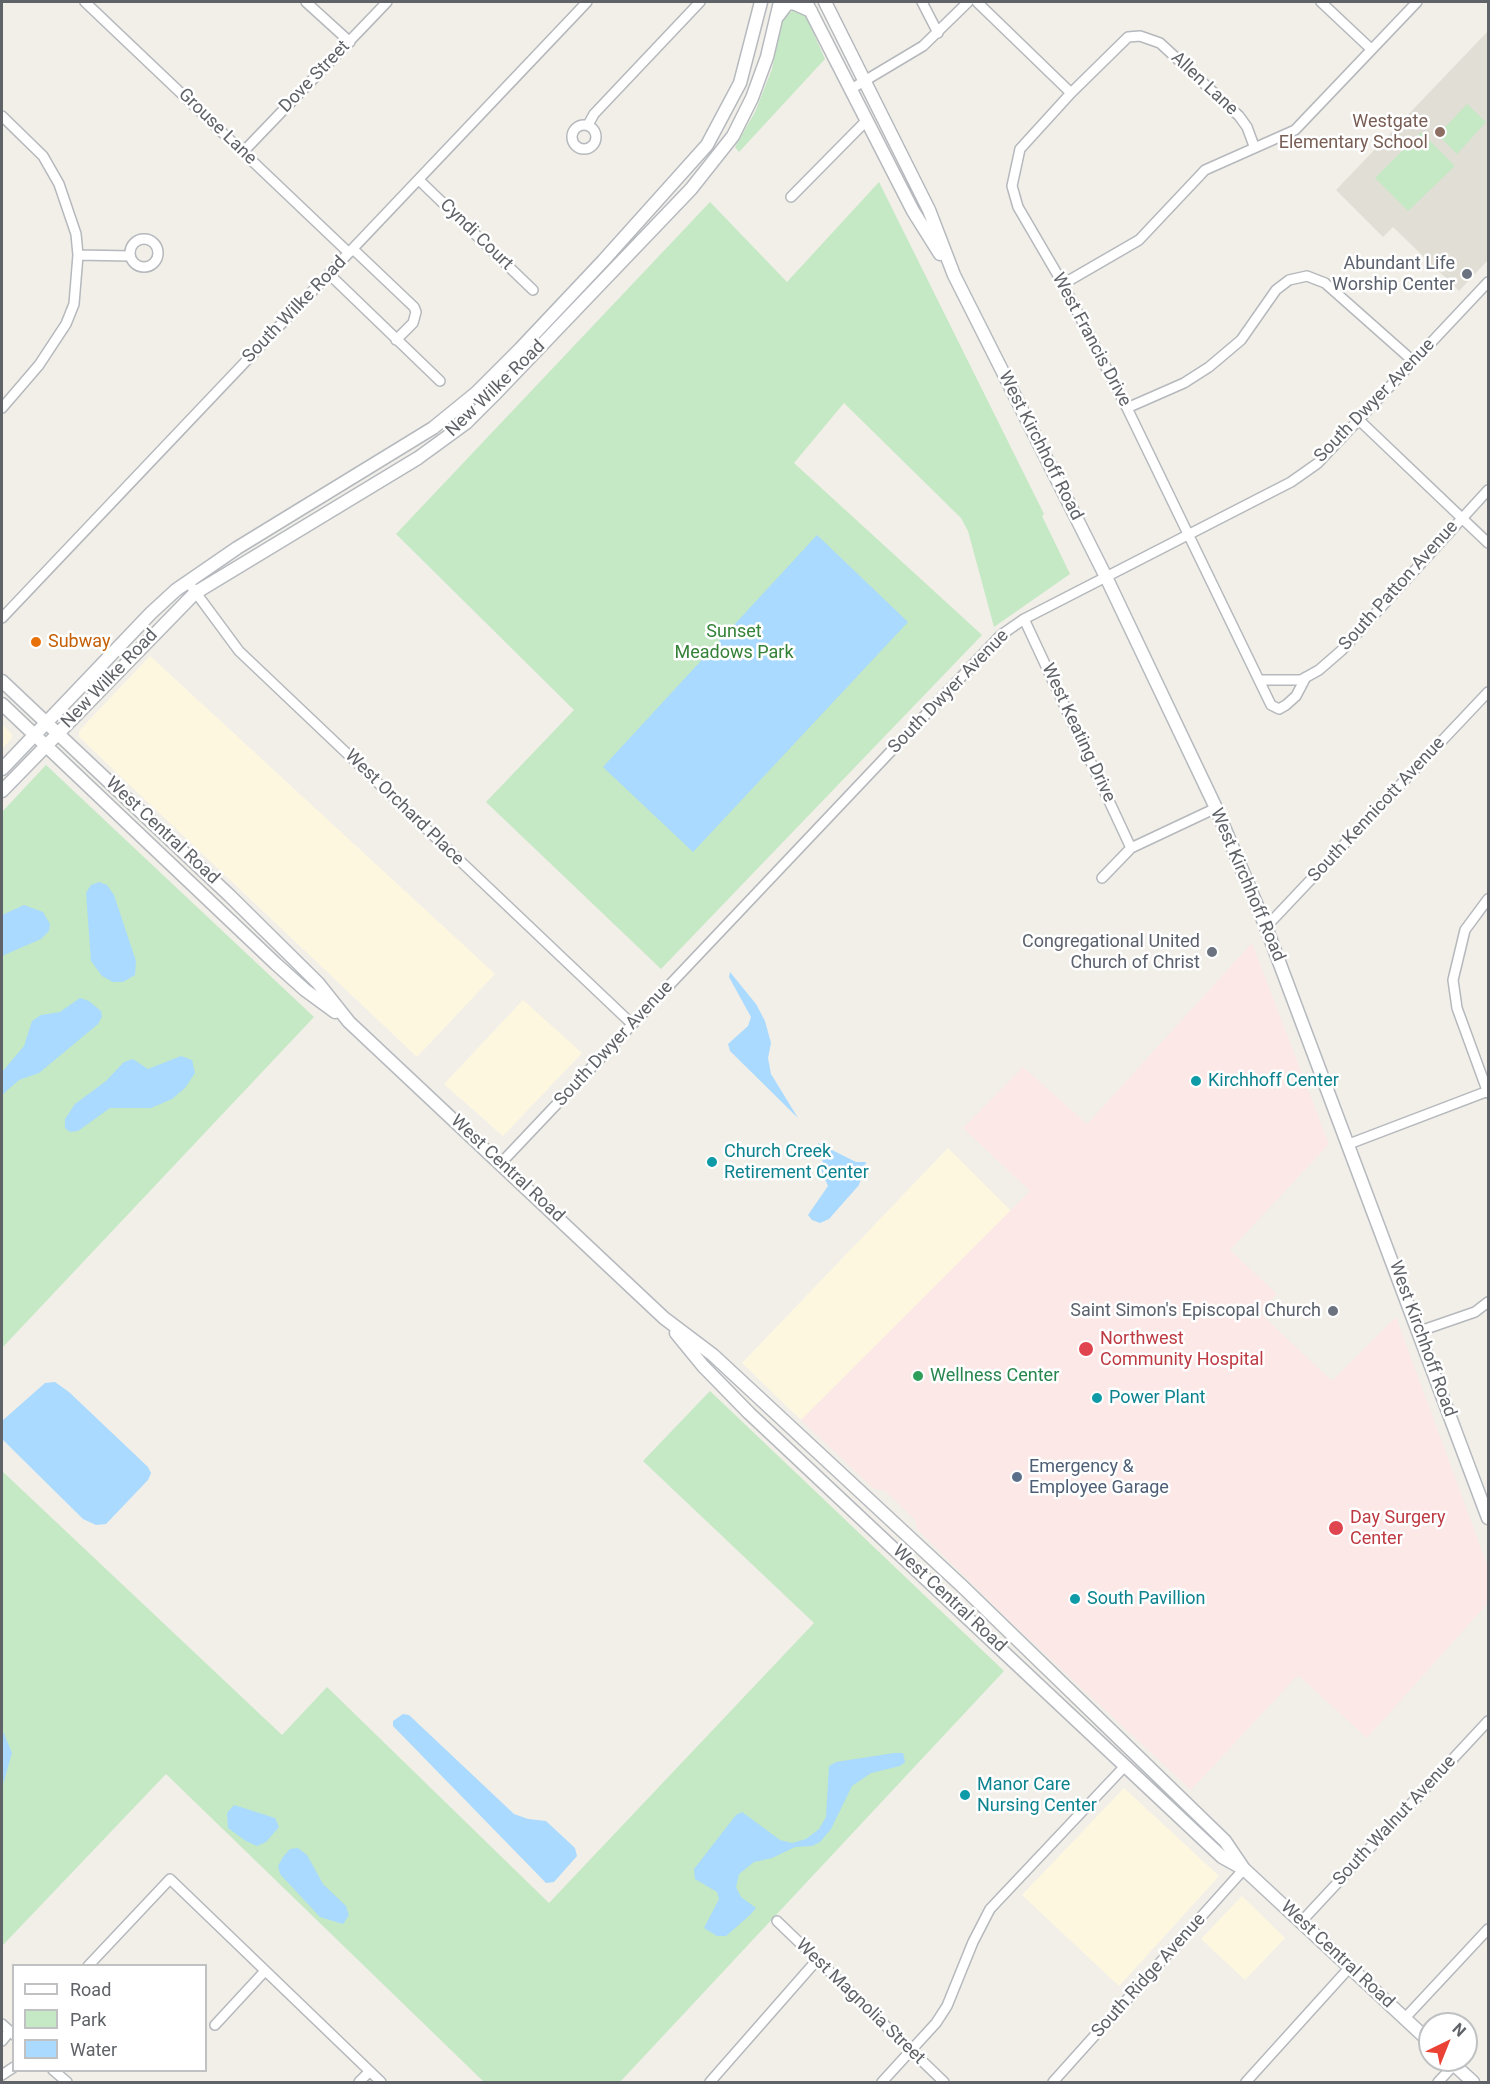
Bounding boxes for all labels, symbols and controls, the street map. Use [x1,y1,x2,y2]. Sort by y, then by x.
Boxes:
street label: Dove Street [275,36,355,118]
street label: Allen Lane [1166,48,1242,120]
street label: Grouse Lane [173,84,261,170]
place label: Westgate Elementary School [1279,111,1428,154]
marker: Westgate Elementary School [1433,125,1447,139]
street label: Cyndi Court [435,195,517,275]
street label: South Wilke Road [239,252,351,368]
place label: Abundant Life Worship Center [1332,253,1455,296]
marker: Abundant Life Worship Center [1460,267,1474,281]
street label: West Francis Drive [1047,270,1135,410]
street label: South Dwyer Avenue [1310,335,1440,467]
street label: New Wilke Road [442,336,550,442]
street label: West Kirchhoff Road [993,368,1087,524]
street label: South Patton Avenue [1335,517,1463,655]
park label: Sunset Meadows Park [674,621,794,664]
street label: New Wilke Road [57,625,163,733]
street label: South Dwyer Avenue [884,626,1014,758]
place label: Subway [48,631,110,653]
marker: Subway [29,635,43,649]
street label: West Keating Drive [1036,660,1120,806]
street label: South Kennicott Avenue [1304,733,1450,887]
street label: West Orchard Place [340,746,468,870]
street label: West Central Road [101,773,223,889]
street label: West Kirchhoff Road [1205,805,1289,965]
place label: Congregational United Church of Christ [1022,931,1200,974]
marker: Congregational United Church of Christ [1205,945,1219,959]
street label: South Dwyer Avenue [550,977,678,1111]
place label: Kirchhoff Center [1208,1070,1339,1092]
marker: Kirchhoff Center [1189,1074,1203,1088]
street label: West Central Road [446,1111,568,1227]
place label: Church Creek Retirement Center [724,1141,869,1184]
marker: Church Creek Retirement Center [705,1155,719,1169]
street label: West Kirchhoff Road [1384,1258,1460,1420]
place label: Saint Simon's Episcopal Church [1070,1300,1321,1322]
marker: Saint Simon's Episcopal Church [1326,1304,1340,1318]
place label: Northwest Community Hospital [1100,1328,1264,1370]
marker: Northwest Community Hospital [1077,1340,1095,1358]
place label: Wellness Center [930,1365,1059,1387]
marker: Wellness Center [911,1369,925,1383]
place label: Power Plant [1109,1387,1205,1409]
marker: Power Plant [1090,1391,1104,1405]
place label: Emergency & Employee Garage [1029,1456,1169,1498]
marker: Emergency & Employee Garage [1010,1470,1024,1484]
place label: Day Surgery Center [1350,1507,1445,1550]
marker: Day Surgery Center [1327,1519,1345,1537]
street label: West Central Road [888,1541,1010,1657]
place label: South Pavillion [1087,1588,1205,1610]
marker: South Pavillion [1068,1592,1082,1606]
street label: South Walnut Avenue [1329,1751,1461,1891]
place label: Manor Care Nursing Center [977,1774,1097,1816]
marker: Manor Care Nursing Center [958,1788,972,1802]
street label: West Central Road [1276,1897,1398,2013]
street label: South Ridge Avenue [1088,1909,1210,2043]
street label: West Magnolia Street [791,1935,929,2069]
legend [12,1964,207,2072]
text: Road [70,1979,111,2000]
text: Park [70,2009,106,2030]
north arrow [1418,2012,1478,2072]
text: N [1449,2019,1470,2041]
text: Water [70,2039,117,2060]

